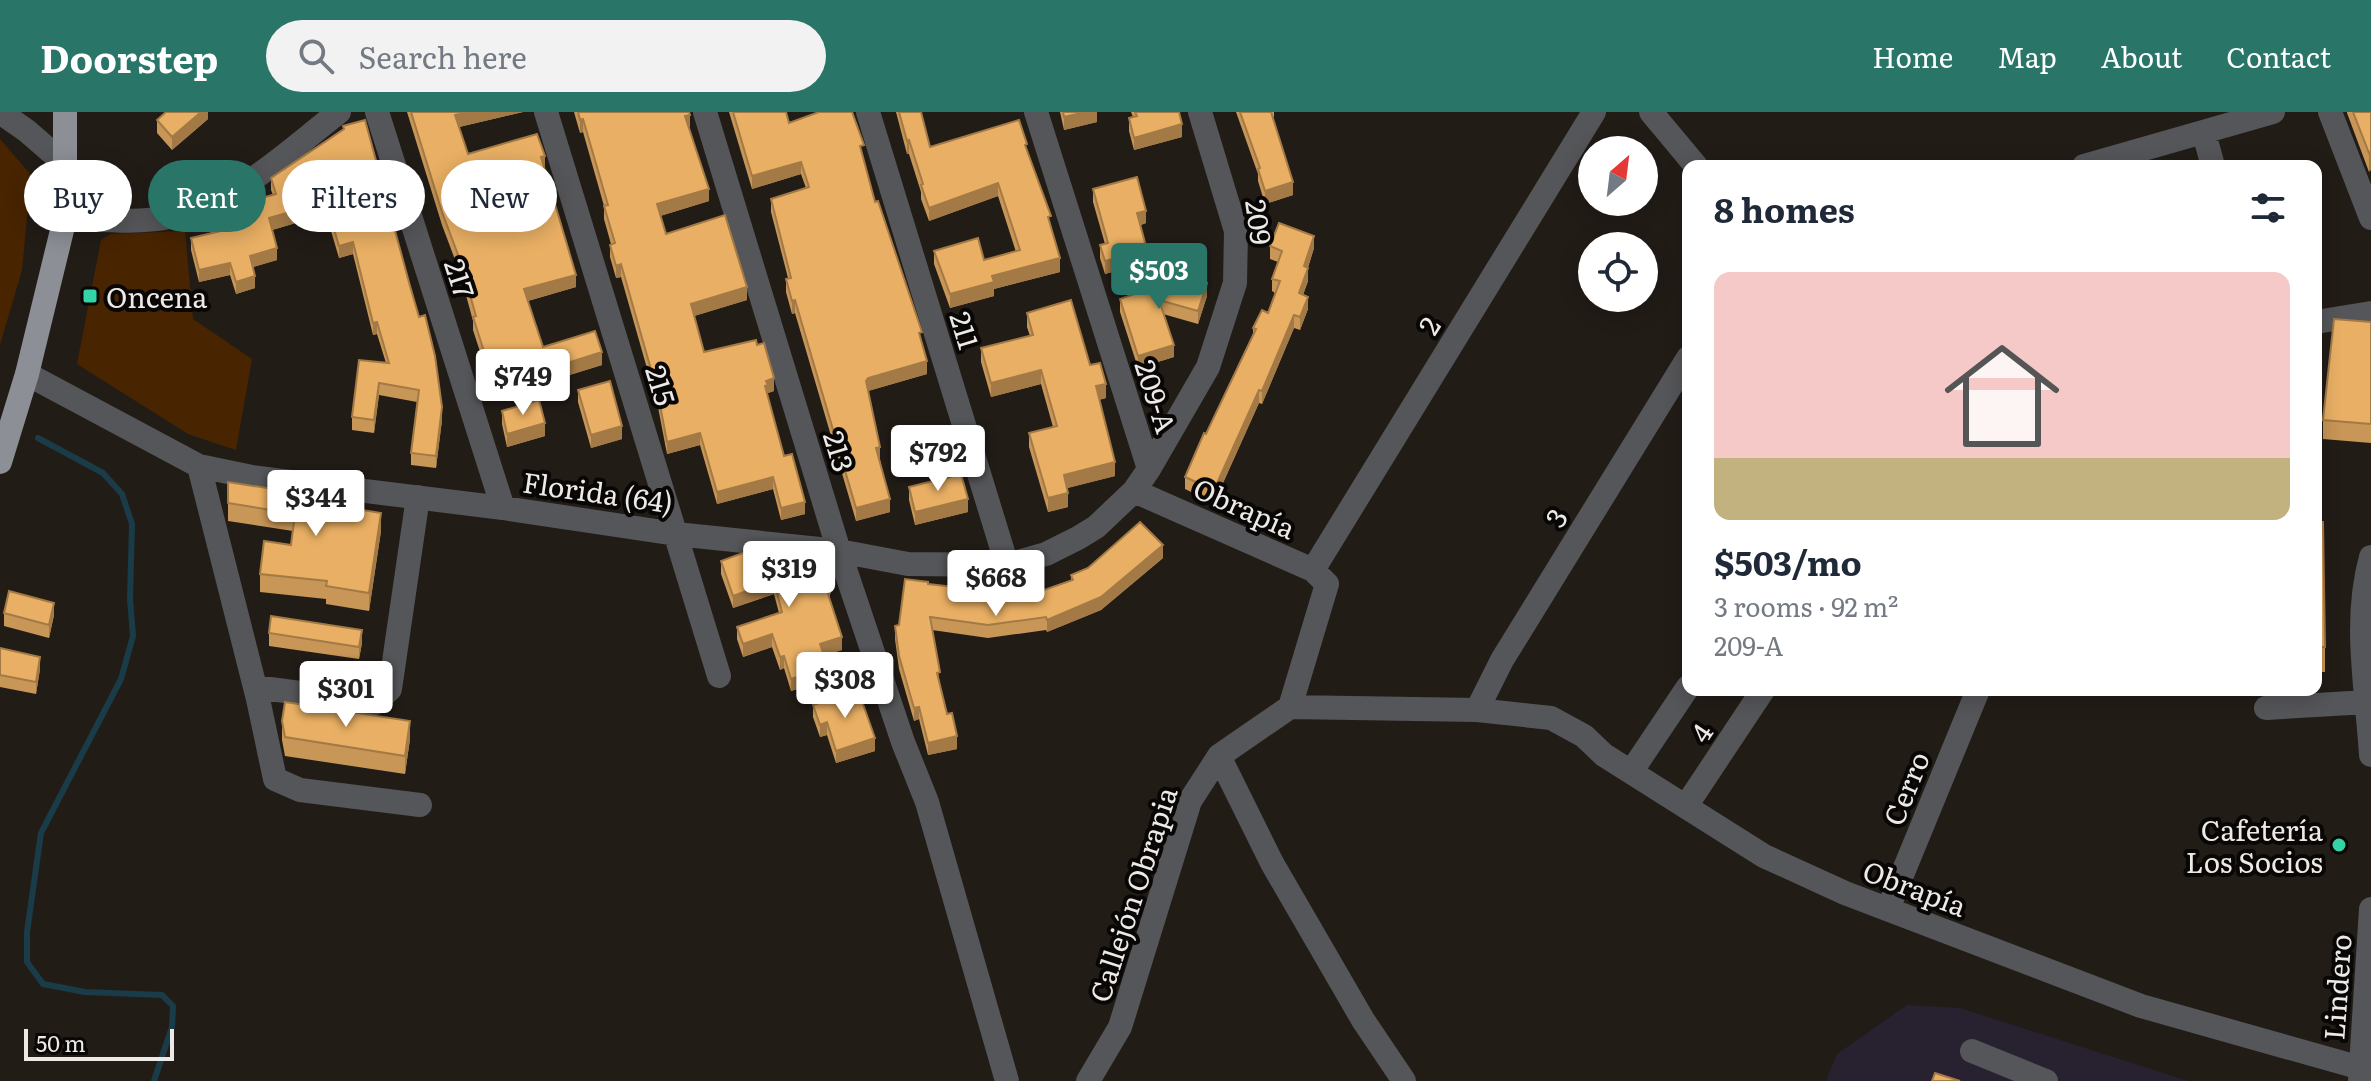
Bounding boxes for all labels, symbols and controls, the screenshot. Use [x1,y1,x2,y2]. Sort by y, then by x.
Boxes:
search box [266,20,826,92]
text: Doorstep [40,28,218,85]
icon: search [294,34,338,78]
text: Search here [358,34,527,78]
text: Home [1872,35,1953,77]
text: Map [1997,35,2057,77]
text: About [2101,35,2182,77]
text: Contact [2226,35,2331,77]
north arrow [1578,136,1658,216]
map controls [1578,136,1658,312]
chip: Buy [24,160,132,232]
chip: Rent [148,160,266,232]
chip: Filters [282,160,425,232]
chip: New [441,160,557,232]
text: 8 homes [1714,183,1855,233]
icon: filters [2246,186,2290,230]
street label: 209 [1236,197,1284,247]
button: locate [1578,232,1658,312]
pin: $503 [1112,243,1206,311]
text: $503 [1129,249,1189,288]
street label: 217 [435,253,487,303]
place label: Oncena [106,275,207,317]
marker: Oncena [81,287,99,305]
street label: 211 [941,306,991,354]
street label: 2 [1406,308,1450,342]
icon: home [1930,324,2074,468]
pin: $749 [476,349,570,417]
street label: 209-A [1125,354,1189,438]
text: $749 [494,355,552,394]
street label: 215 [636,360,688,410]
street label: 213 [814,425,866,477]
pin: $792 [891,425,985,493]
text: $792 [909,431,967,470]
street label: Florida (64) [520,460,676,522]
street label: Obrapía [1187,466,1303,548]
pin: $344 [269,470,363,538]
text: $344 [285,476,347,515]
street label: 3 [1533,499,1577,535]
text: $503/mo [1714,536,1862,586]
pin: $319 [742,541,836,609]
text: $319 [761,547,817,586]
pin: $668 [949,550,1043,618]
text: $668 [965,556,1027,595]
text: 3 rooms · 92 m² [1714,586,1898,625]
text: 209-A [1714,625,1783,664]
pin: $308 [798,652,892,720]
text: $308 [814,658,876,697]
pin: $301 [299,661,393,729]
text: $301 [318,667,374,706]
street label: 4 [1678,714,1722,750]
street label: Cerro [1871,745,1939,831]
street label: Callejón Obrapia [1077,781,1187,1007]
place label: Cafetería Los Socios [2186,808,2323,882]
marker: Cafetería Los Socios [2330,836,2348,854]
street label: Obrapía [1857,848,1973,926]
street label: Lindero [2311,933,2361,1041]
scale bar [24,1025,174,1061]
text: 50 m [36,1026,86,1059]

